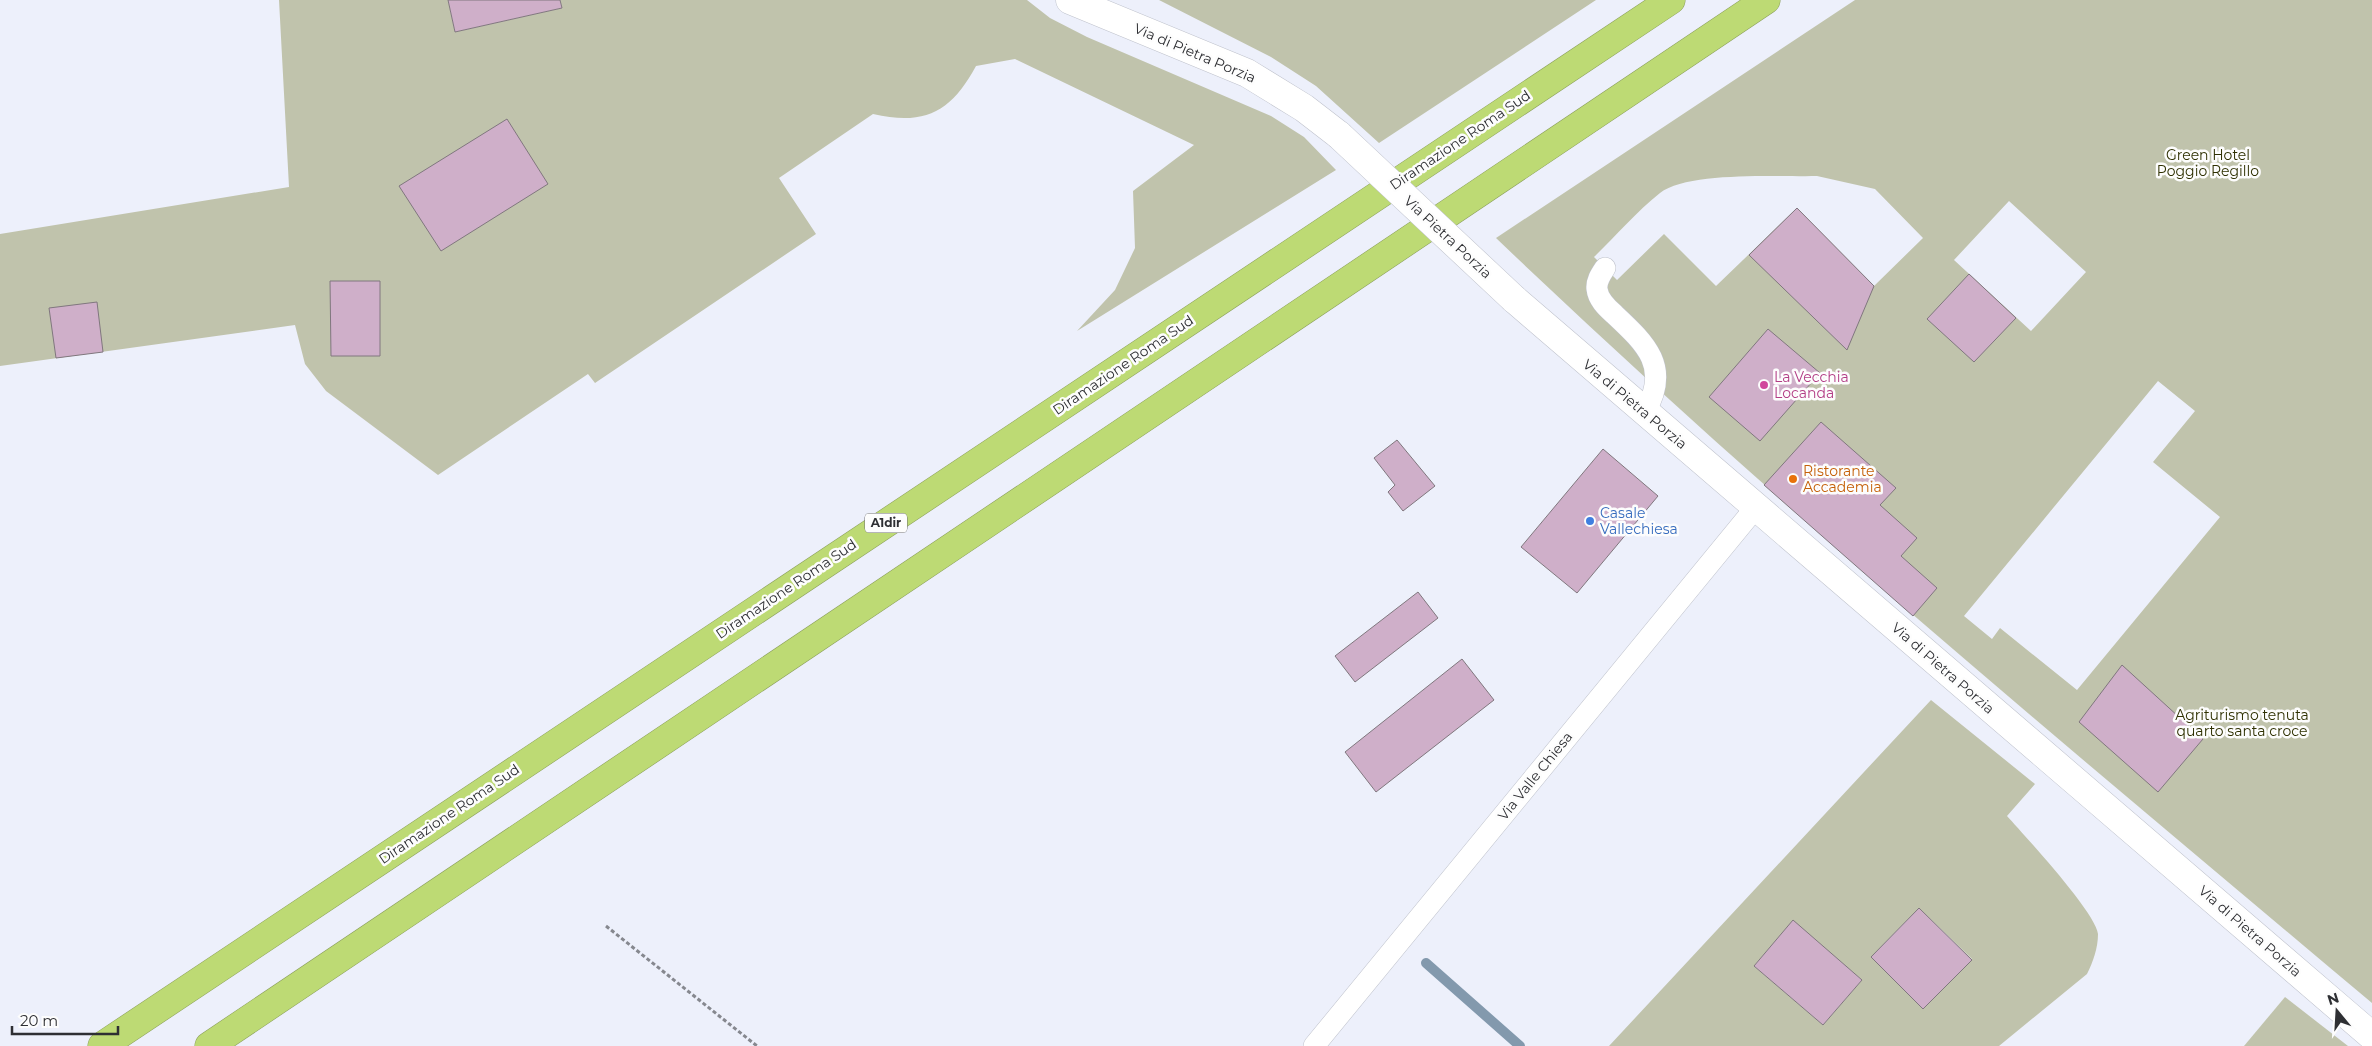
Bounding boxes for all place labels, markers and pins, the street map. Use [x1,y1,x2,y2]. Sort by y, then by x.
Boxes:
place label: La Vecchia Locanda [1774,368,1849,402]
marker: La Vecchia Locanda [1758,379,1770,391]
place label: Ristorante Accademia [1803,462,1882,496]
marker: Ristorante Accademia [1787,473,1799,485]
place label: Casale Vallechiesa [1600,504,1678,538]
marker: Casale Vallechiesa [1584,515,1596,527]

